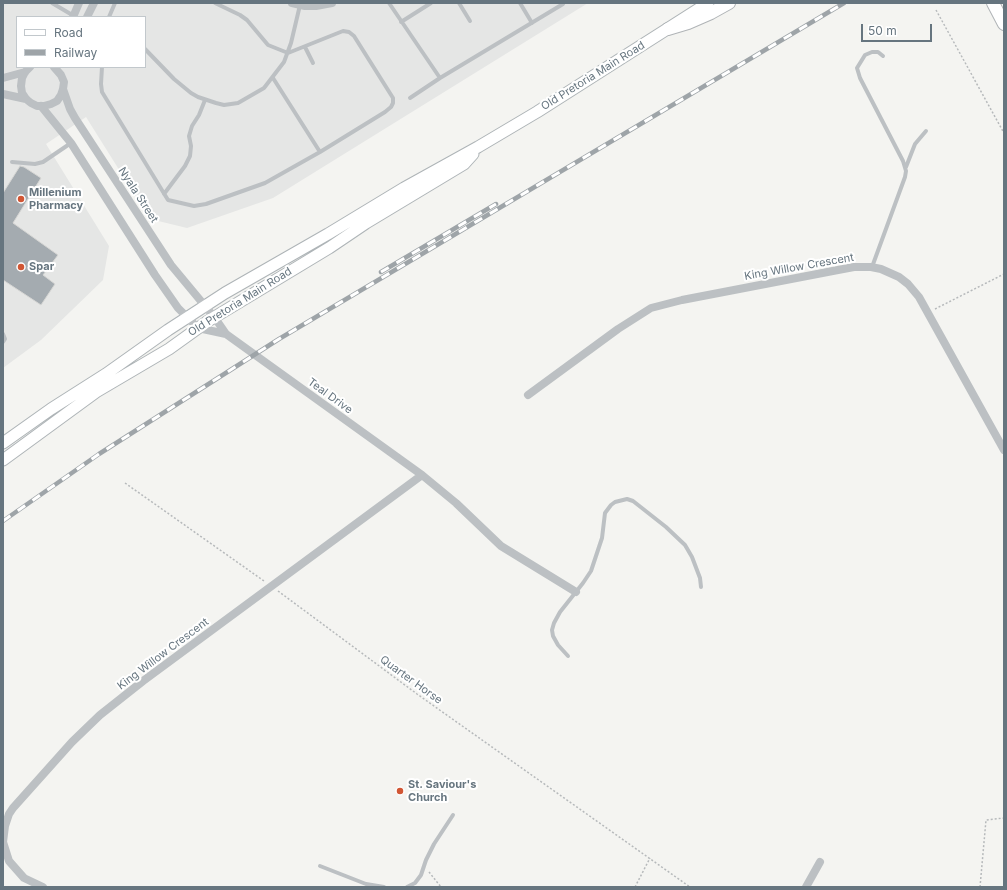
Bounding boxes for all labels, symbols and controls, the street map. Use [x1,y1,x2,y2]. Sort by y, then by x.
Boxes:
legend [16,16,146,68]
scale bar [863,16,934,42]
text: 50 m [868,23,897,38]
text: Road [54,25,83,40]
street label: Old Pretoria Main Road [539,39,647,113]
text: Railway [54,45,97,60]
street label: Nyala Street [115,165,161,225]
place label: Millenium Pharmacy [29,186,83,212]
marker: Millenium Pharmacy [16,194,26,204]
street label: King Willow Crescent [743,251,855,283]
place label: Spar [29,260,54,274]
marker: Spar [16,262,26,272]
street label: Old Pretoria Main Road [186,265,294,339]
street label: Teal Drive [305,375,355,417]
street label: King Willow Crescent [115,615,211,693]
street label: Quarter Horse [377,653,445,707]
place label: St. Saviour's Church [408,778,476,804]
marker: St. Saviour's Church [395,786,405,796]

